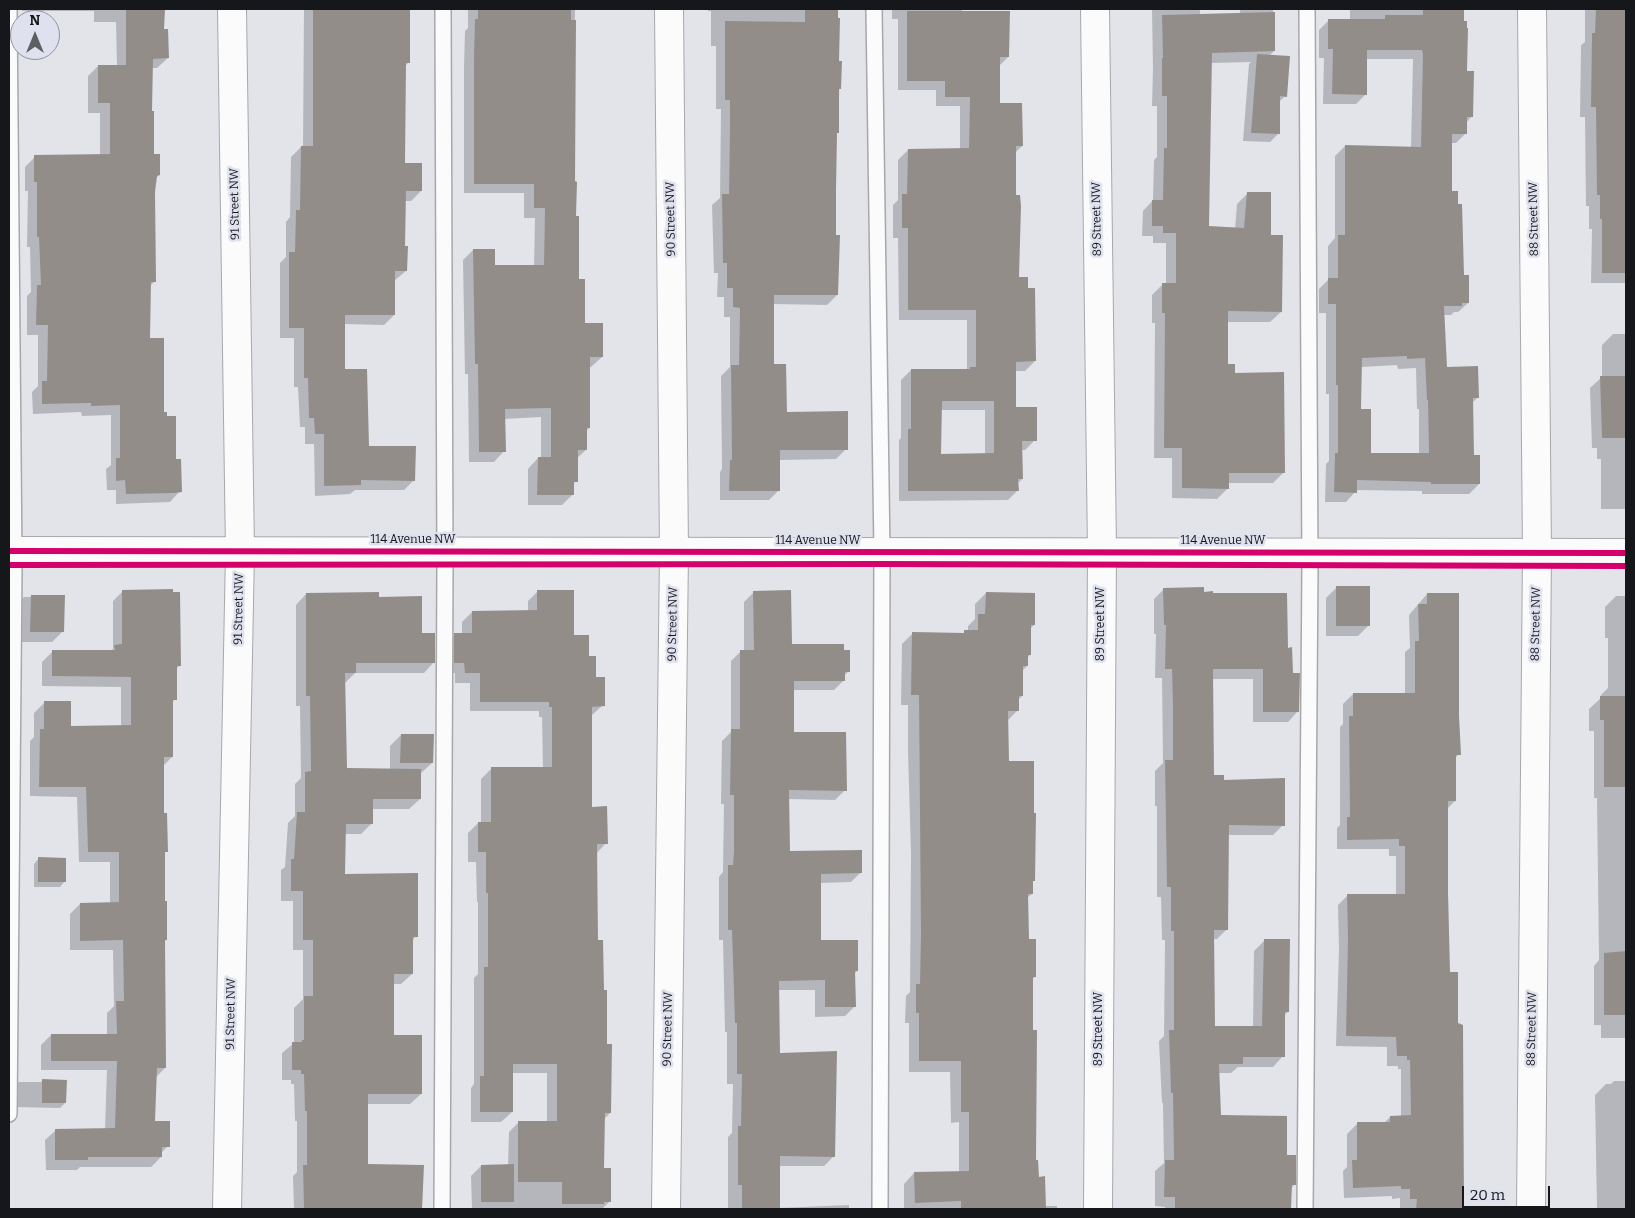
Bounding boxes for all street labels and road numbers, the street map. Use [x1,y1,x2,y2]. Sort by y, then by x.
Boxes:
street label: 91 Street NW [227,168,243,240]
street label: 90 Street NW [663,181,679,257]
street label: 89 Street NW [1089,182,1105,256]
street label: 88 Street NW [1526,182,1542,256]
street label: 114 Avenue NW [370,533,456,547]
street label: 114 Avenue NW [775,534,861,548]
street label: 114 Avenue NW [1180,534,1266,548]
street label: 91 Street NW [231,573,247,645]
street label: 90 Street NW [665,586,681,662]
street label: 89 Street NW [1094,587,1108,661]
street label: 88 Street NW [1528,587,1544,661]
street label: 91 Street NW [223,978,239,1050]
street label: 90 Street NW [660,991,676,1067]
street label: 89 Street NW [1092,992,1106,1066]
street label: 88 Street NW [1524,992,1540,1066]

